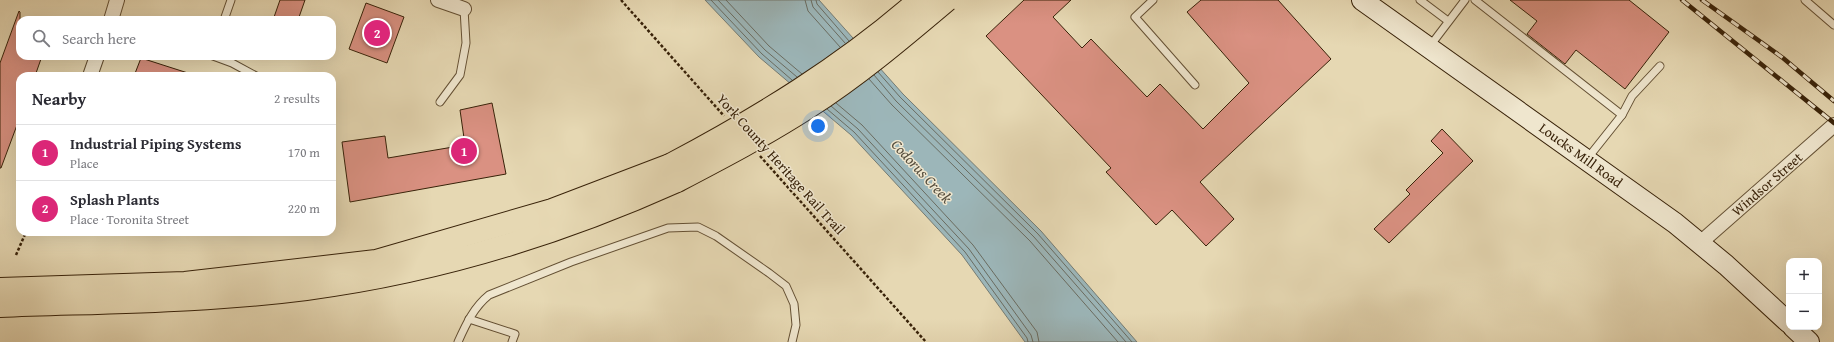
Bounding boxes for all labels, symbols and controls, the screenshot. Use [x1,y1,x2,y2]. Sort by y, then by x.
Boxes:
search box [16,16,336,60]
pin: 2 [364,18,390,48]
icon: search [30,27,52,49]
text: Search here [62,28,136,49]
text: Nearby [32,86,86,111]
text: 2 results [274,89,320,108]
street label: York County Heritage Rail Trail [712,89,850,239]
your location [808,116,828,136]
street label: Loucks Mill Road [1535,118,1627,192]
text: Industrial Piping Systems [70,133,241,154]
water label: Codorus Creek [887,134,957,208]
pin: 1 [451,136,477,166]
text: 1 [42,143,48,162]
text: 170 m [288,143,320,162]
street label: Windsor Street [1727,148,1807,220]
text: Place [70,154,99,173]
text: Splash Plants [70,189,159,210]
text: 2 [42,199,48,218]
text: 220 m [288,199,320,218]
text: Place · Toronita Street [70,210,189,229]
map controls [1786,258,1822,330]
button: + [1786,258,1822,294]
button: − [1786,294,1822,330]

